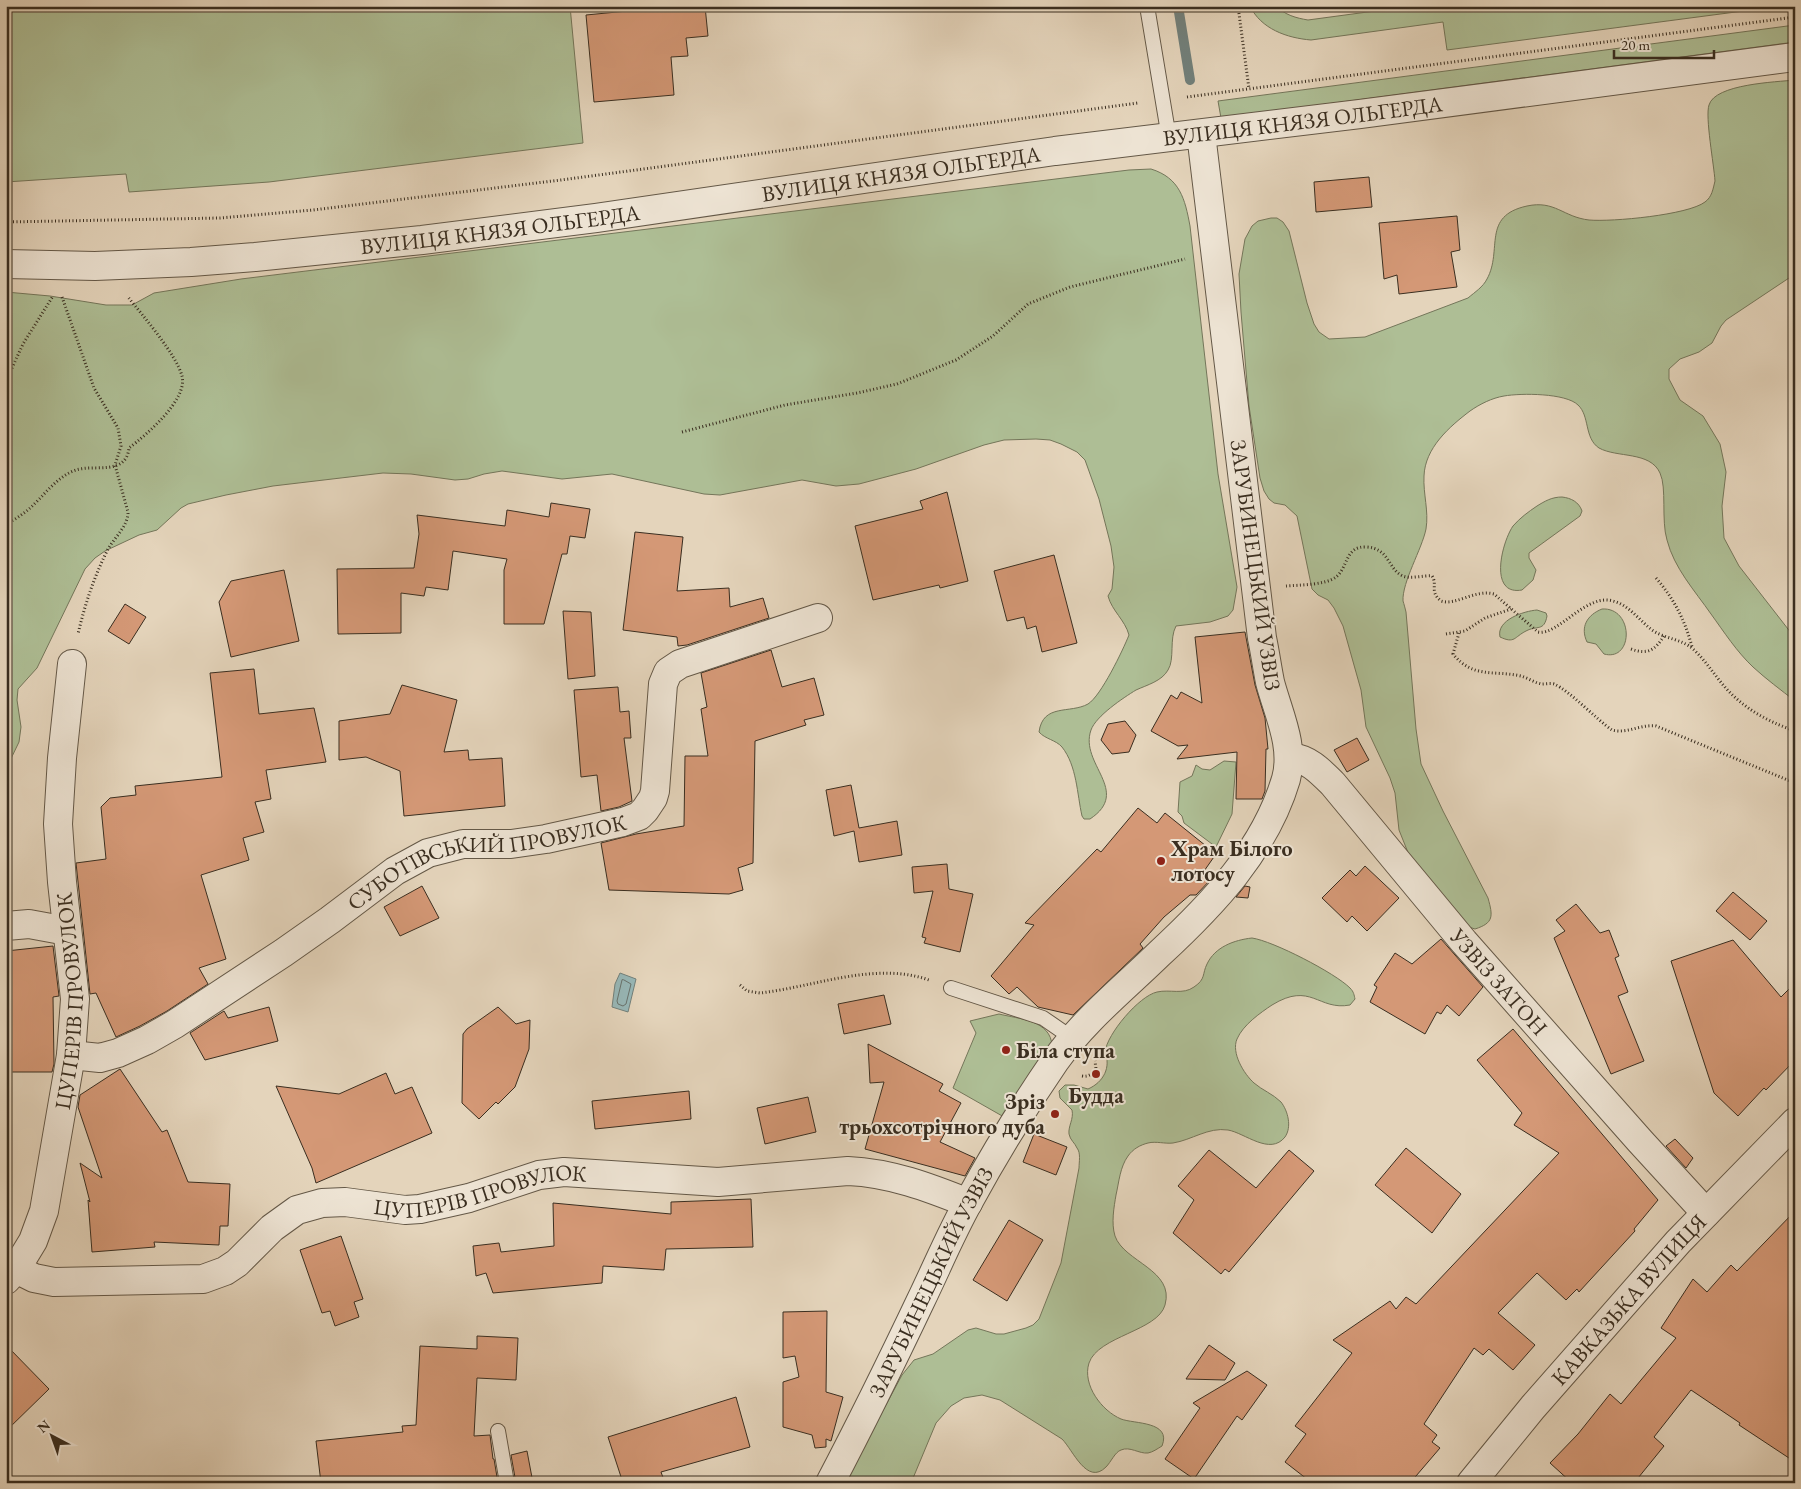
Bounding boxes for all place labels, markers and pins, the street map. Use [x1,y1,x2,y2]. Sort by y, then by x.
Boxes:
place label: Храм Білого лотосу [1170,834,1293,888]
marker: Храм Білого лотосу [1155,855,1167,867]
place label: Біла ступа [1016,1036,1115,1065]
marker: Біла ступа [1000,1044,1012,1056]
marker: Будда [1090,1068,1102,1080]
place label: Будда [1068,1081,1124,1110]
place label: Зріз трьохсотрічного дуба [839,1087,1045,1141]
marker: Зріз трьохсотрічного дуба [1049,1108,1061,1120]

